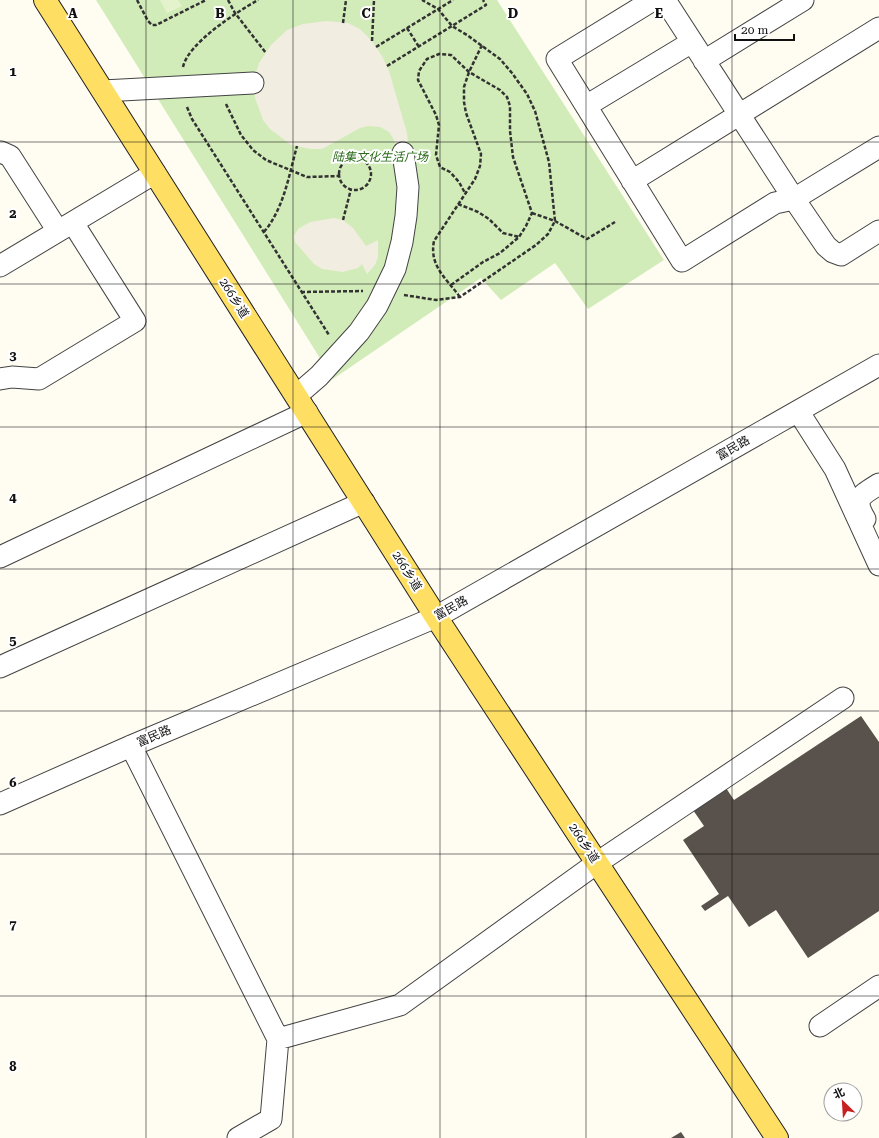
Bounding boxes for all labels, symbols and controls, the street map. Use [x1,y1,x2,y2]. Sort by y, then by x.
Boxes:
text: A [68,6,78,21]
text: B [215,6,225,21]
text: C [361,6,371,21]
text: D [508,6,518,21]
text: E [655,6,663,21]
scale bar [735,16,794,42]
text: 20 m [741,23,768,37]
text: 1 [9,64,17,79]
park label: 陆集文化生活广场 [332,150,429,164]
text: 2 [9,206,17,221]
street label: 266乡道 [216,276,252,320]
text: 3 [9,348,17,363]
street label: 富民路 [714,433,752,463]
text: 4 [9,490,17,505]
street label: 266乡道 [389,549,425,593]
street label: 富民路 [432,593,470,623]
text: 5 [9,633,17,648]
street label: 富民路 [135,723,173,749]
text: 6 [9,775,17,790]
street label: 266乡道 [566,821,602,865]
text: 7 [9,917,17,932]
text: 8 [9,1059,17,1074]
north arrow [823,1082,863,1122]
text: 北 [831,1085,847,1102]

